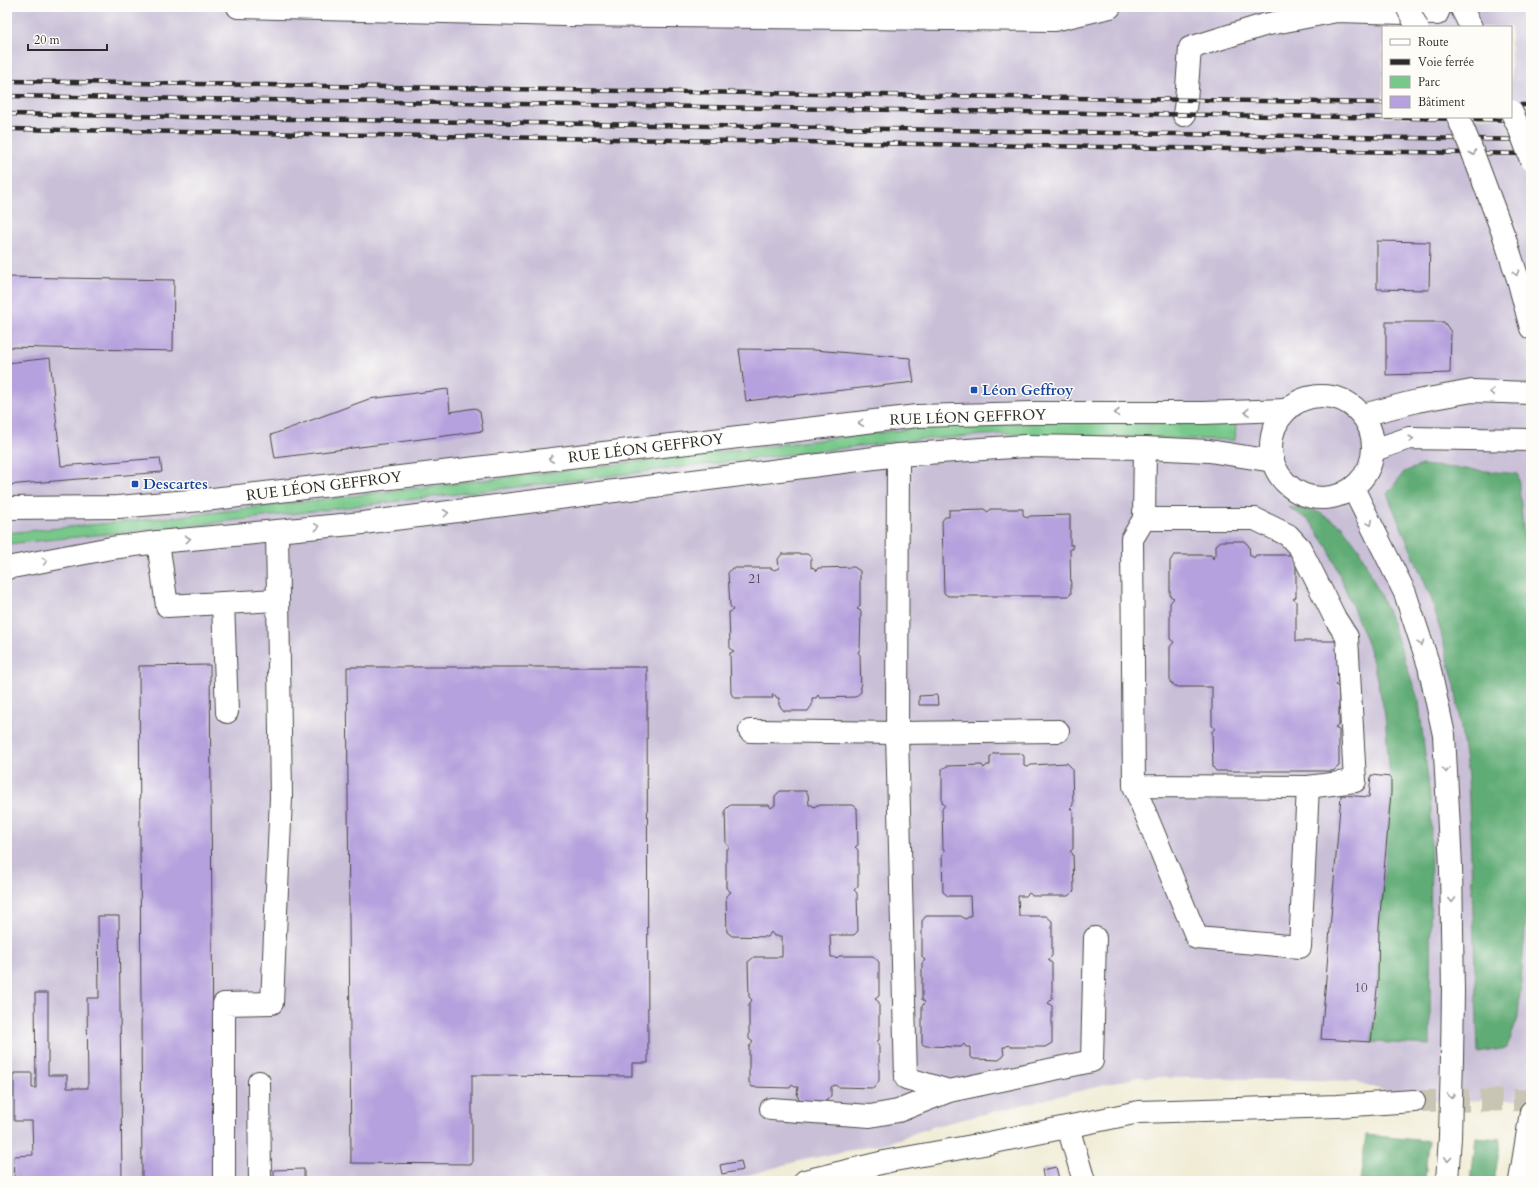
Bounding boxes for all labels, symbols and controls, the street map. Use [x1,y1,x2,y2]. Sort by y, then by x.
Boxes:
scale bar [28,26,107,52]
legend [1382,26,1512,118]
text: 20 m [34,32,61,48]
text: Route [1418,34,1449,50]
text: Voie ferrée [1418,54,1474,70]
text: Parc [1418,74,1441,90]
text: Bâtiment [1418,94,1465,110]
one-way arrow [1468,149,1476,156]
one-way arrow [1511,269,1520,276]
place label: Léon Geffroy [982,380,1074,400]
marker: Léon Geffroy [969,385,979,395]
one-way arrow [1489,388,1495,396]
street label: RUE LÉON GEFFROY [889,404,1048,430]
one-way arrow [1244,408,1250,416]
one-way arrow [1114,409,1120,417]
one-way arrow [858,418,864,427]
street label: RUE LÉON GEFFROY [567,428,726,467]
one-way arrow [1408,434,1414,443]
one-way arrow [548,454,554,463]
street label: RUE LÉON GEFFROY [245,466,404,505]
place label: Descartes [143,474,208,494]
marker: Descartes [130,479,140,489]
one-way arrow [443,508,449,517]
one-way arrow [1365,519,1373,527]
one-way arrow [314,523,320,532]
one-way arrow [185,535,191,544]
one-way arrow [42,557,48,566]
house number: 21 [748,570,762,588]
one-way arrow [1416,639,1425,646]
one-way arrow [1442,767,1450,773]
one-way arrow [1448,897,1456,903]
house number: 10 [1354,979,1368,997]
one-way arrow [1446,1093,1455,1099]
one-way arrow [1444,1156,1453,1162]

